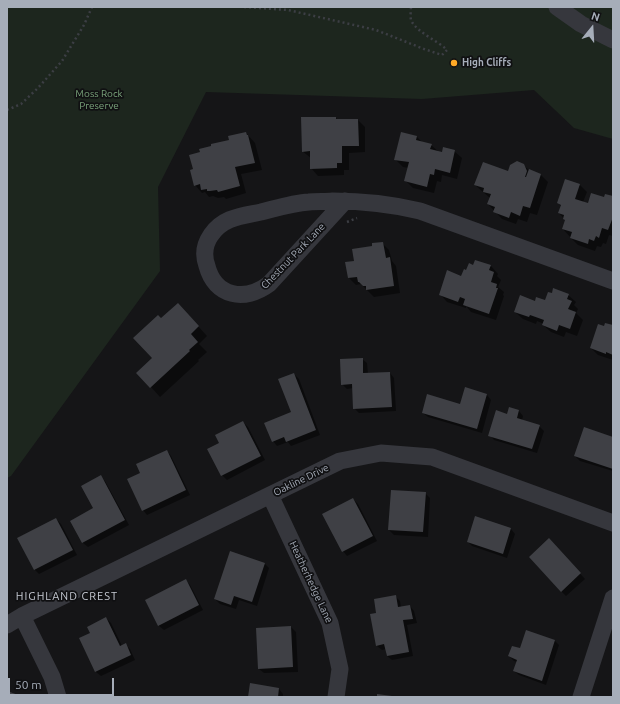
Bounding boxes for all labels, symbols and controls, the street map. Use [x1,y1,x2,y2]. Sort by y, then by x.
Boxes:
north arrow [572,8,612,48]
text: N [590,10,601,24]
place label: High Cliffs [462,57,511,69]
marker: High Cliffs [449,58,459,68]
park label: Moss Rock Preserve [75,88,123,112]
street label: Chestnut Park Lane [259,221,327,291]
street label: Oakline Drive [271,461,331,499]
street label: Heatherhedge Lane [287,539,335,625]
district label: HIGHLAND CREST [16,589,118,603]
scale bar [10,670,116,696]
text: 50 m [15,678,42,691]

